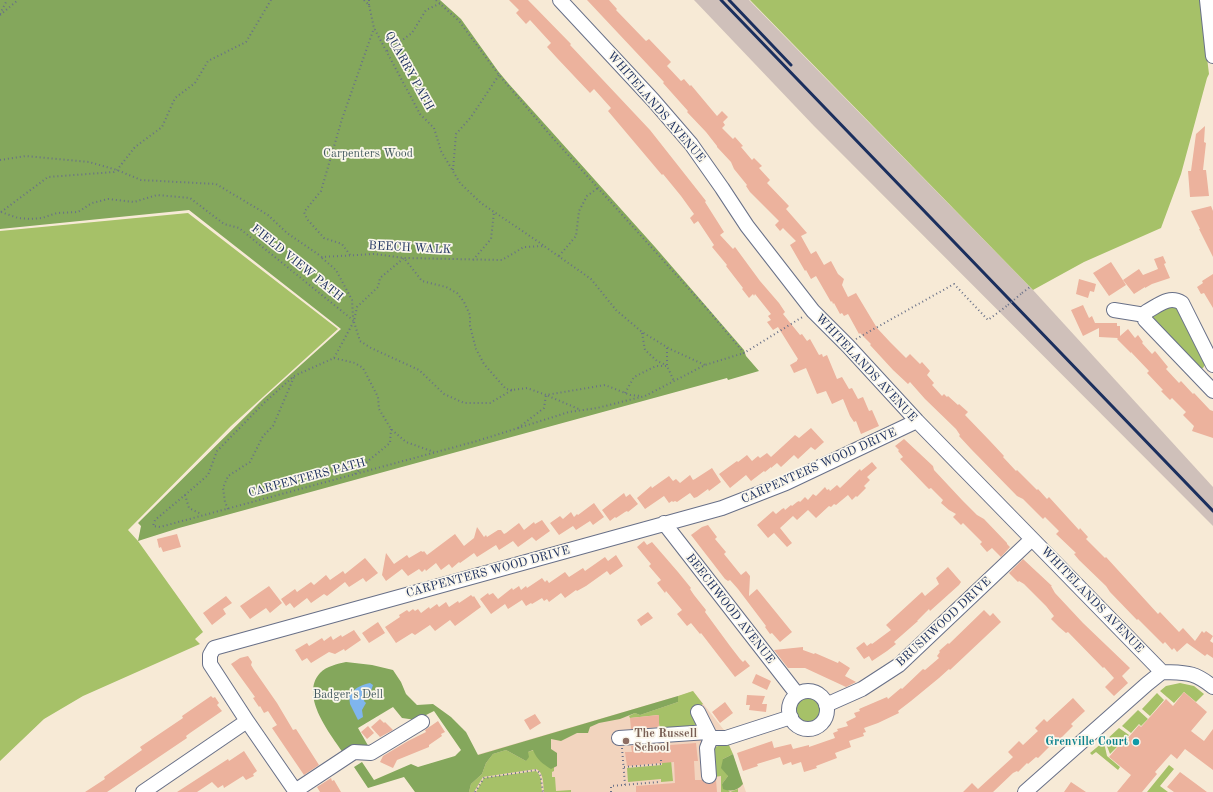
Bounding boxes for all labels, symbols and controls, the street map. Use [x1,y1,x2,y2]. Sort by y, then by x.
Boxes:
street label: QUARRY PATH [381,29,437,113]
street label: WHITELANDS AVENUE [604,49,708,165]
park label: Carpenters Wood [323,147,413,161]
street label: FIELD VIEW PATH [248,222,346,304]
street label: BEECH WALK [368,239,452,257]
street label: WHITELANDS AVENUE [812,311,920,425]
street label: CARPENTERS WOOD DRIVE [739,425,899,507]
street label: CARPENTERS PATH [247,455,367,501]
street label: CARPENTERS WOOD DRIVE [405,543,571,601]
street label: WHITELANDS AVENUE [1037,544,1147,656]
street label: BEECHWOOD AVENUE [683,551,777,667]
street label: BRUSHWOOD DRIVE [894,574,994,670]
park label: Badger's Dell [313,688,383,702]
place label: The Russell School [634,727,697,755]
place label: Grenville Court [1045,735,1128,749]
marker: The Russell School [621,736,631,746]
marker: Grenville Court [1131,737,1141,747]

